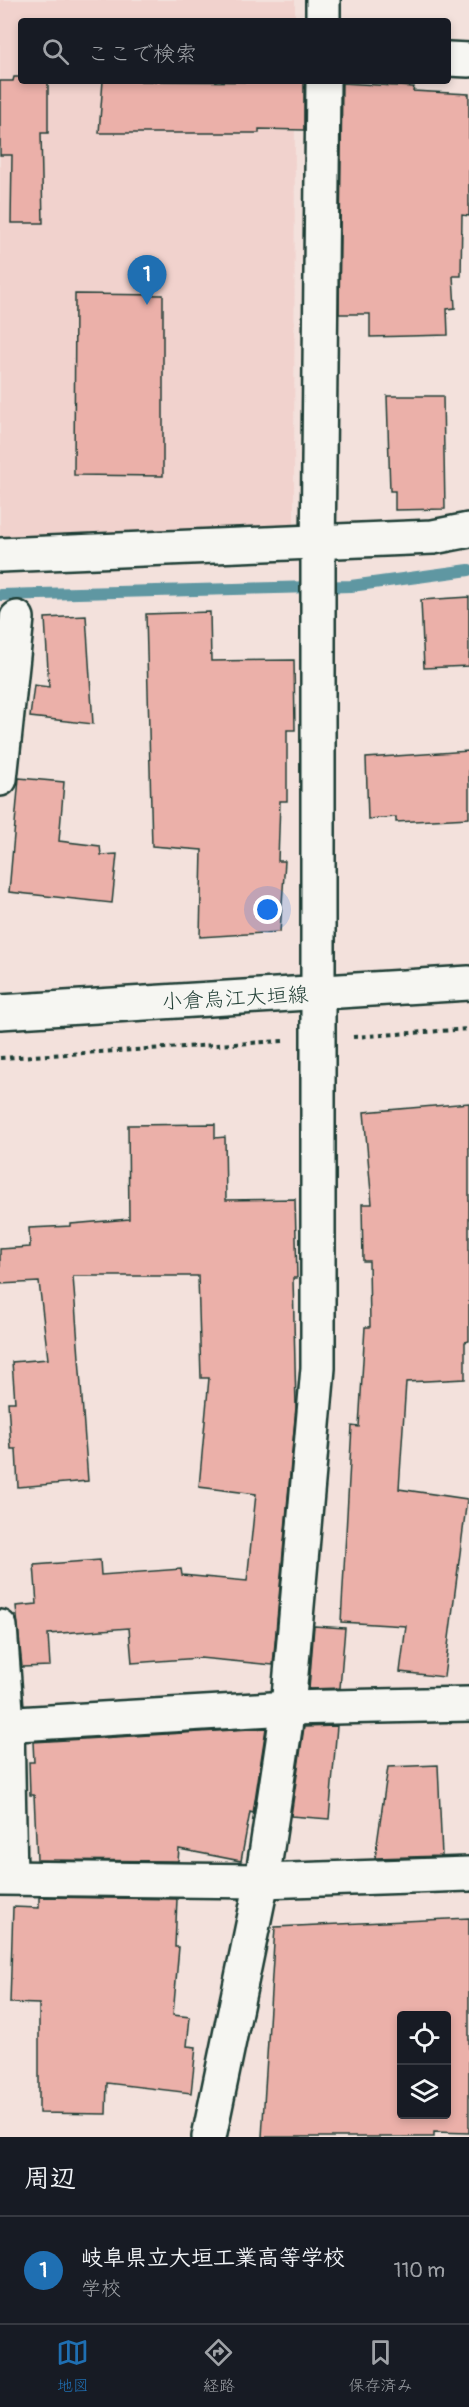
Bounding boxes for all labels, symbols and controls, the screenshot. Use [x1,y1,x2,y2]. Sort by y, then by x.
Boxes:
search box [18,18,451,84]
icon: search [39,35,72,68]
text: ここで検索 [87,40,197,68]
pin: 1 [128,256,166,305]
your location [253,895,282,924]
street label: 小倉烏江大垣線 [161,981,309,1016]
map controls [397,2011,451,2119]
button: locate [397,2011,451,2065]
button: layers [397,2065,451,2119]
text: 周辺 [24,2163,76,2195]
text: 岐阜県立大垣工業高等学校 [81,2244,345,2272]
text: 1 [40,2258,47,2283]
text: 110 m [394,2258,445,2283]
text: 学校 [81,2276,121,2301]
tab: 地図 [56,2336,89,2396]
tab: 経路 [202,2336,235,2396]
tab: 保存済み [348,2336,412,2396]

